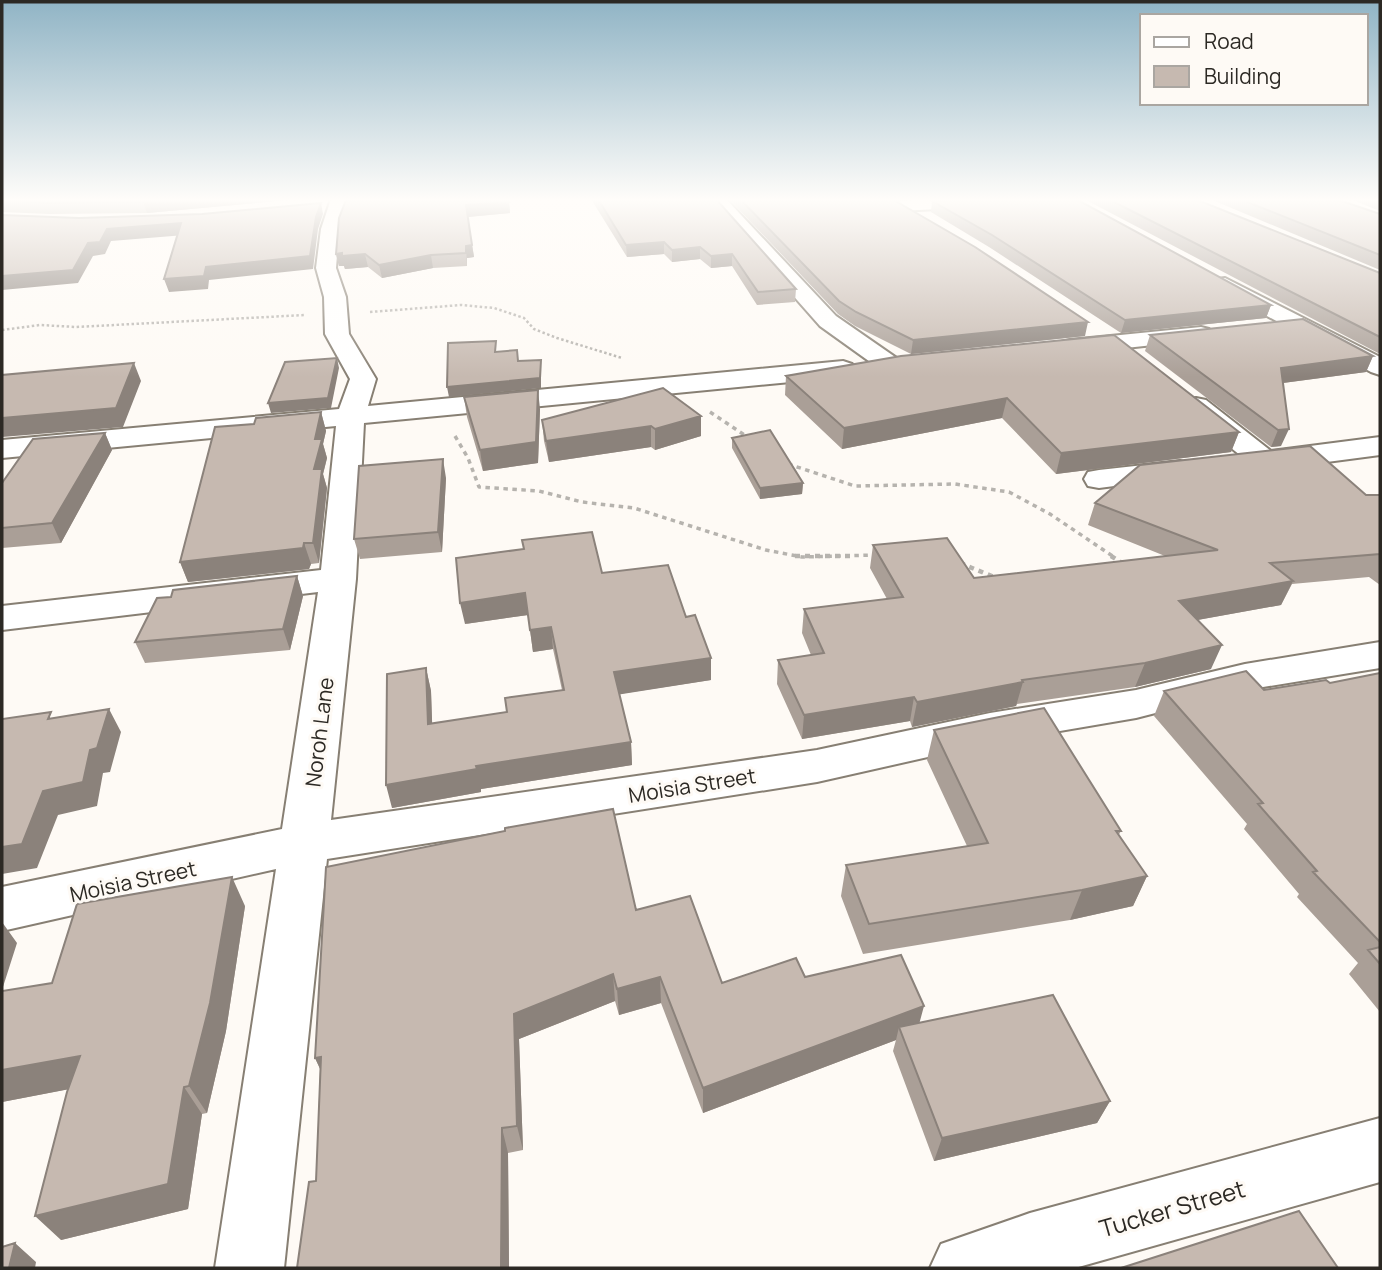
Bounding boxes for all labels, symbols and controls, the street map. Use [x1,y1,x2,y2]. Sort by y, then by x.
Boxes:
legend [1140,14,1368,105]
text: Road [1204,27,1254,55]
text: Building [1204,62,1281,90]
street label: Noroh Lane [298,676,340,788]
street label: Moisia Street [626,761,758,809]
street label: Moisia Street [67,854,199,908]
street label: Tucker Street [1095,1171,1249,1245]

